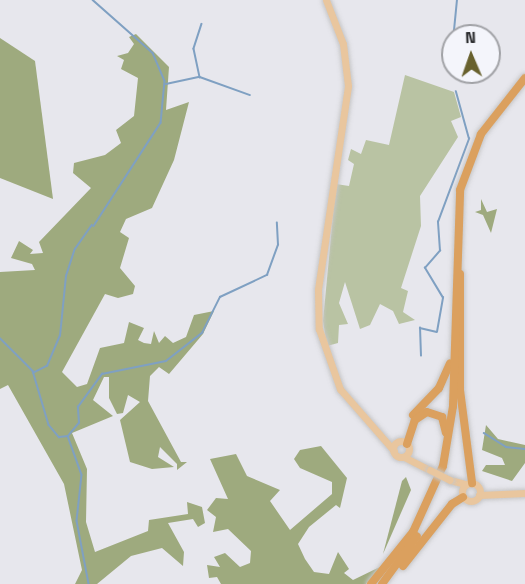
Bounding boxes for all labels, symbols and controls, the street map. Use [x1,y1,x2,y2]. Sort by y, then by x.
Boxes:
north arrow [441,24,501,84]
text: N [465,27,476,48]

